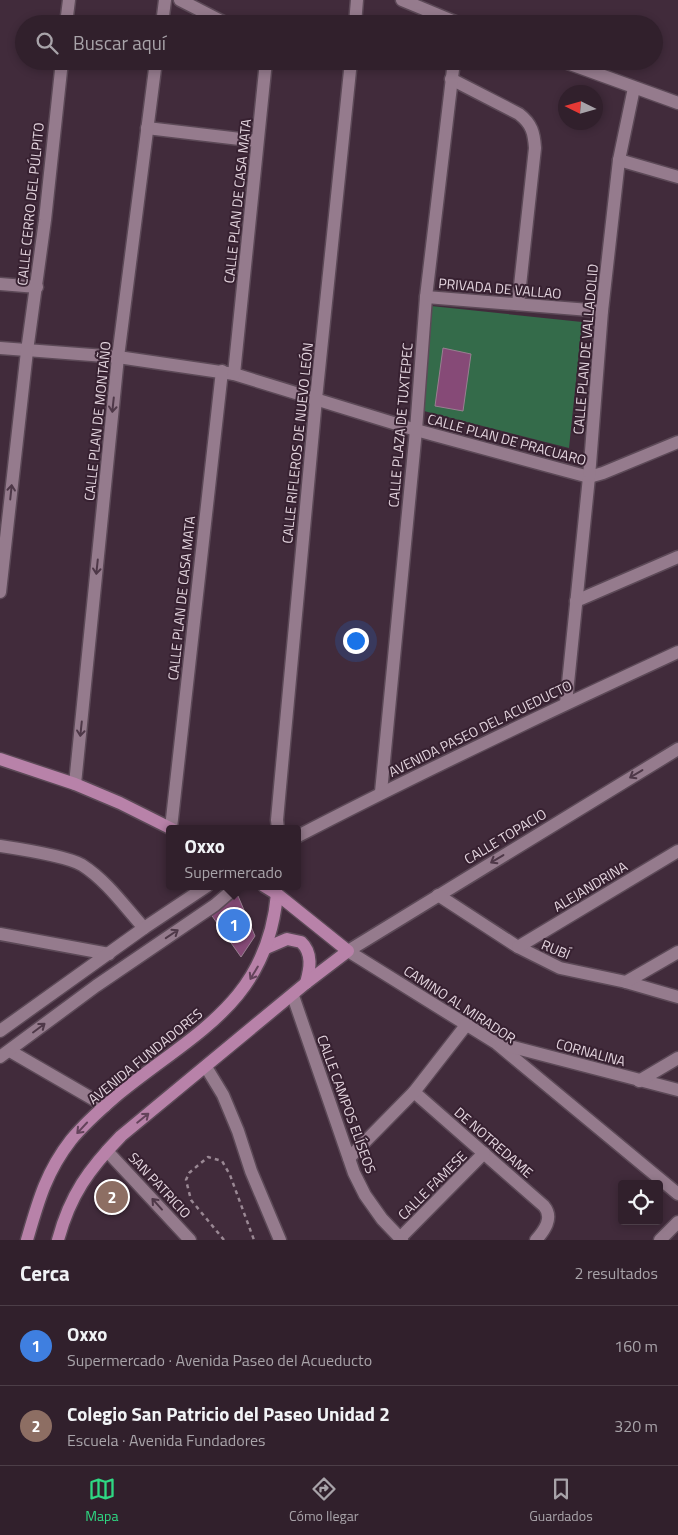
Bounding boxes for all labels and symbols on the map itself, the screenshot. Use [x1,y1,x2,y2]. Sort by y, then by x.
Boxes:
north arrow [558,85,603,130]
street label: CALLE PLAN DE CASA MATA [218,117,256,284]
street label: CALLE CERRO DEL PÚLPITO [11,121,49,287]
street label: CALLE PLAN DE VALLADOLID [567,263,603,435]
street label: PRIVADA DE VALLAO [438,272,562,304]
street label: CALLE PLAN DE MONTAÑO [78,340,116,502]
street label: CALLE RIFLEROS DE NUEVO LEÓN [276,341,318,545]
street label: CALLE PLAZA DE TUXTEPEC [382,341,418,508]
one-way arrow [108,397,118,413]
street label: CALLE PLAN DE PRACUARO [425,408,589,470]
one-way arrow [6,484,16,500]
street label: CALLE PLAN DE CASA MATA [162,514,200,681]
one-way arrow [92,559,102,575]
your location [343,628,369,654]
street label: AVENIDA PASEO DEL ACUEDUCTO [385,674,575,782]
one-way arrow [76,720,86,736]
one-way arrow [630,770,644,780]
street label: CALLE TOPACIO [460,803,550,869]
one-way arrow [491,854,505,864]
street label: ALEJANDRINA [549,855,632,917]
pin: 1 [218,906,250,944]
one-way arrow [164,929,178,939]
street label: RUBÍ [538,934,574,965]
street label: CAMINO AL MIRADOR [400,960,520,1048]
one-way arrow [248,966,258,980]
street label: AVENIDA FUNDADORES [83,1003,207,1109]
one-way arrow [32,1023,45,1034]
street label: CALLE CAMPOS ELÍSEOS [312,1032,382,1176]
street label: CORNALINA [554,1033,629,1072]
street label: DE NOTREDAME [450,1102,538,1182]
one-way arrow [136,1112,149,1123]
one-way arrow [76,1122,88,1135]
street label: CALLE FAMESE [393,1145,472,1224]
street label: SAN PATRICIO [124,1147,196,1223]
pin: 2 [96,1178,128,1216]
one-way arrow [151,1198,163,1210]

